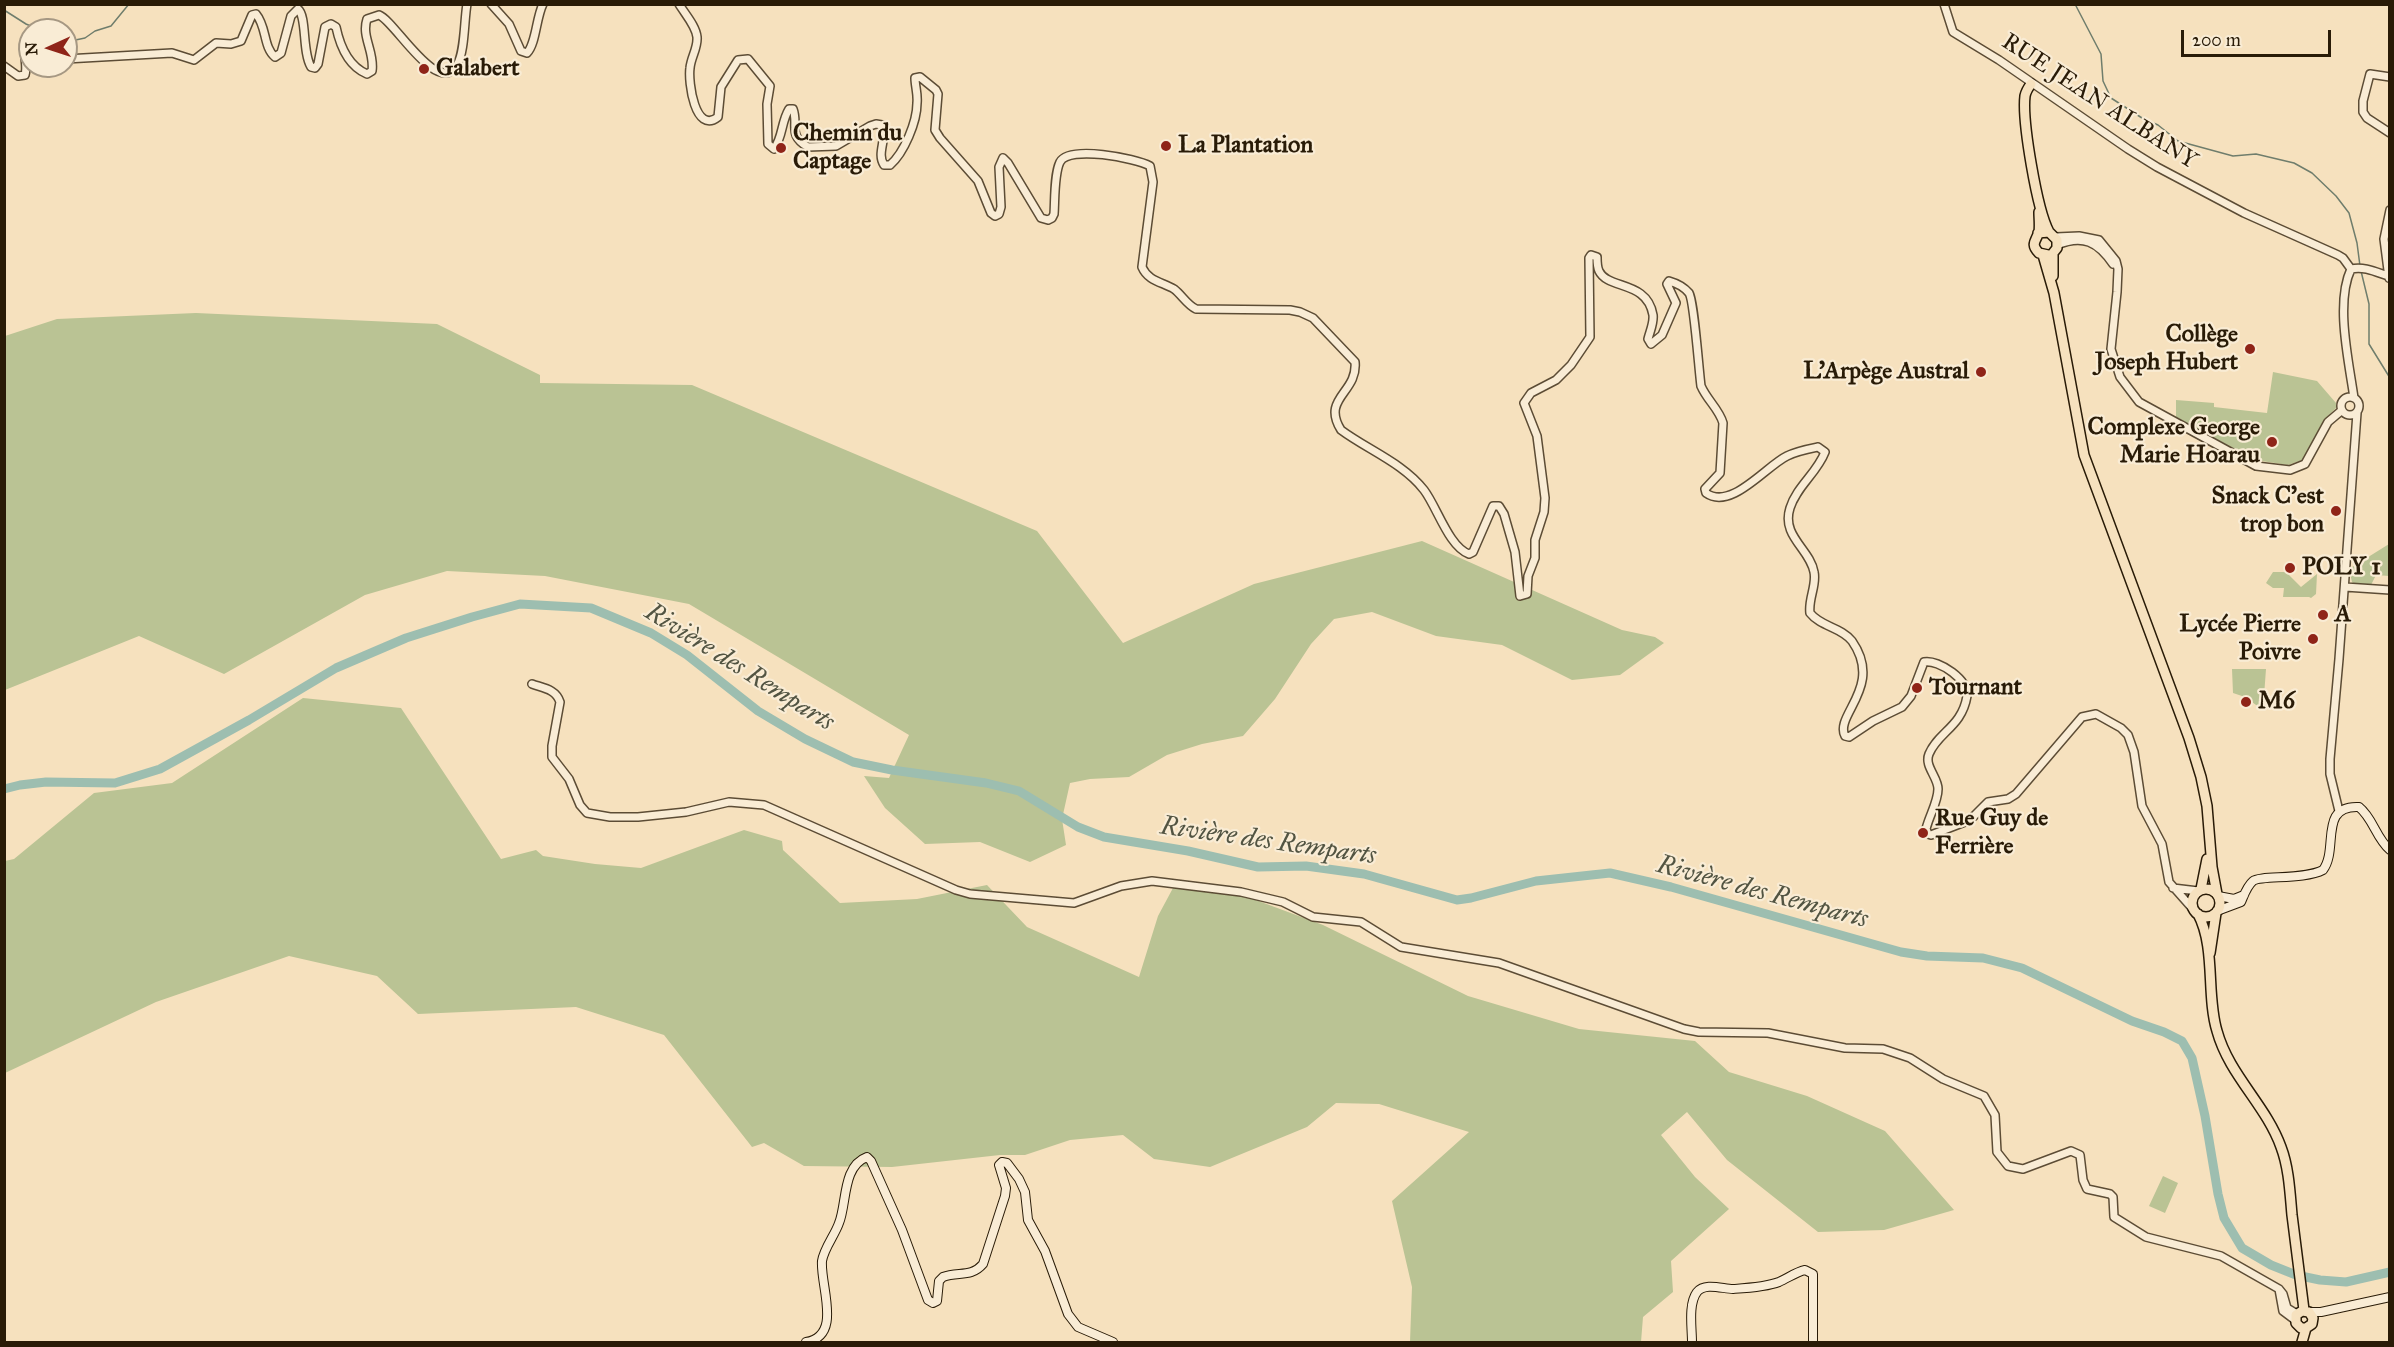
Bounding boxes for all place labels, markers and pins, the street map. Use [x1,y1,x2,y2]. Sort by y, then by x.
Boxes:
place label: Galabert [436,55,519,83]
marker: Galabert [417,62,431,76]
place label: Chemin du Captage [793,120,902,176]
place label: La Plantation [1178,132,1313,160]
marker: La Plantation [1159,139,1173,153]
marker: Chemin du Captage [774,141,788,155]
place label: Collège Joseph Hubert [2095,321,2238,377]
marker: Collège Joseph Hubert [2243,342,2257,356]
place label: L'Arpège Austral [1803,358,1969,386]
marker: L'Arpège Austral [1974,365,1988,379]
place label: Complexe George Marie Hoarau [2088,414,2260,470]
marker: Complexe George Marie Hoarau [2265,435,2279,449]
place label: Snack C'est trop bon [2211,483,2324,539]
marker: Snack C'est trop bon [2329,504,2343,518]
place label: POLY 1 [2302,554,2381,582]
marker: POLY 1 [2283,561,2297,575]
place label: A [2335,601,2351,629]
marker: A [2316,608,2330,622]
place label: Lycée Pierre Poivre [2179,611,2301,667]
marker: Lycée Pierre Poivre [2306,632,2320,646]
place label: Tournant [1929,674,2022,702]
marker: Tournant [1910,681,1924,695]
place label: M6 [2258,688,2295,716]
marker: M6 [2239,695,2253,709]
place label: Rue Guy de Ferrière [1935,805,2048,861]
marker: Rue Guy de Ferrière [1916,826,1930,840]

